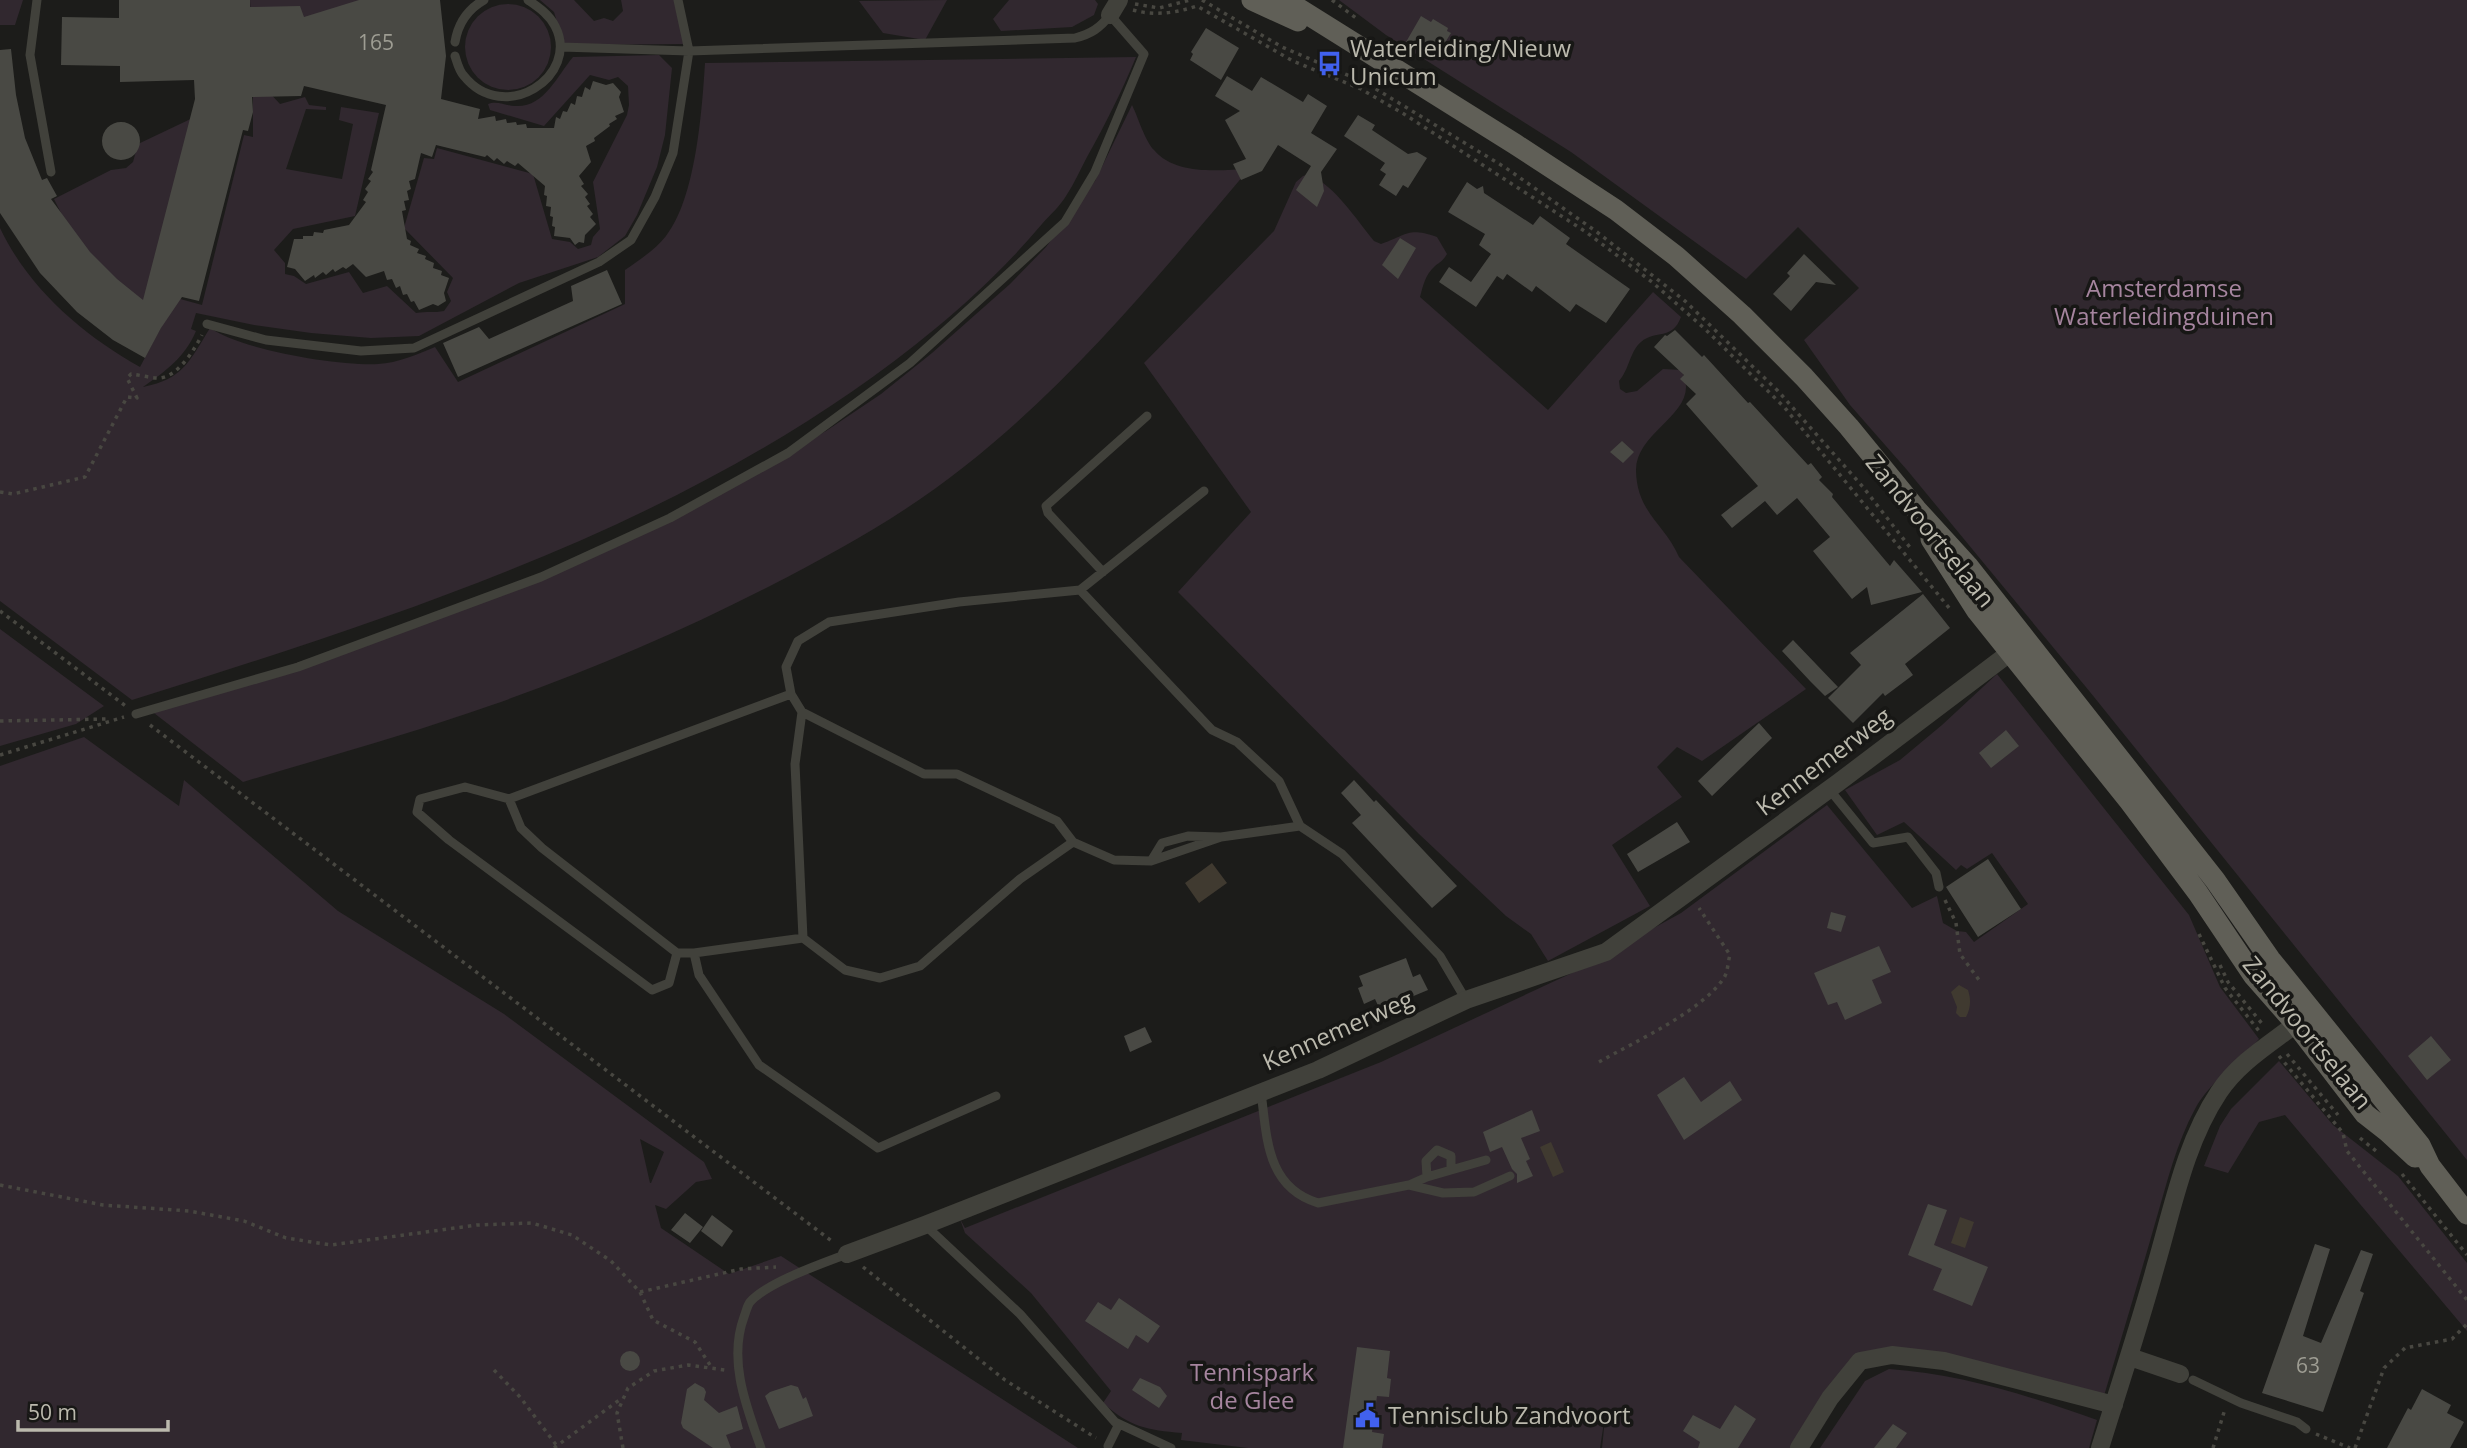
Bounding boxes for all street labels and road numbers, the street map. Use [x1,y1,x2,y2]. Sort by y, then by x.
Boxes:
street label: Zandvoortselaan [1859,447,2003,614]
street label: Kennemerweg [1749,699,1898,823]
street label: Zandvoortselaan [2236,949,2380,1116]
street label: Kennemerweg [1257,982,1418,1078]

